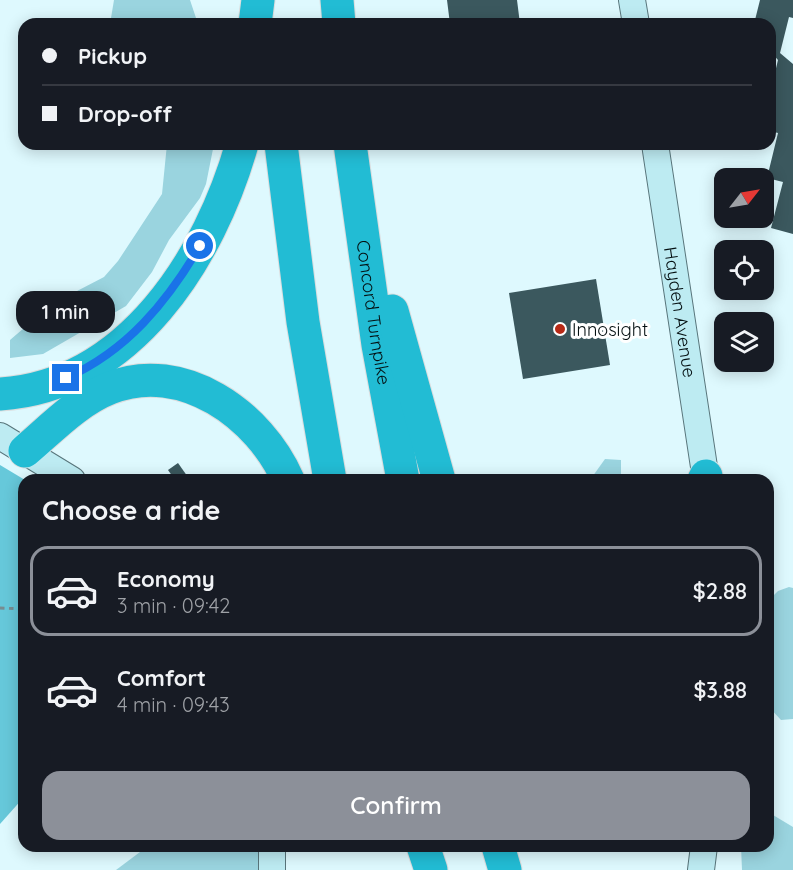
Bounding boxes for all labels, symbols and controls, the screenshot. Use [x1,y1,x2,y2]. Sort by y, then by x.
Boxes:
text: Pickup [78,42,147,70]
text: Drop-off [78,100,172,128]
north arrow [714,168,774,228]
map controls [714,168,774,372]
route start [186,232,213,259]
street label: Concord Turnpike [352,238,397,387]
button: locate [714,240,774,300]
street label: Hayden Avenue [659,245,702,379]
callout: 1 min [16,291,116,333]
text: 1 min [42,299,89,324]
button: layers [714,312,774,372]
place label: Innosight [572,318,648,341]
marker: Innosight [553,322,567,336]
route end [52,364,79,391]
text: Choose a ride [42,493,220,527]
icon: car [45,564,99,618]
text: Economy [117,565,215,593]
text: $2.88 [693,577,747,605]
text: 3 min · 09:42 [117,593,230,618]
icon: car [45,663,99,717]
text: Comfort [117,664,206,692]
text: $3.88 [693,676,747,704]
text: 4 min · 09:43 [117,692,230,717]
button: Confirm [42,771,750,840]

